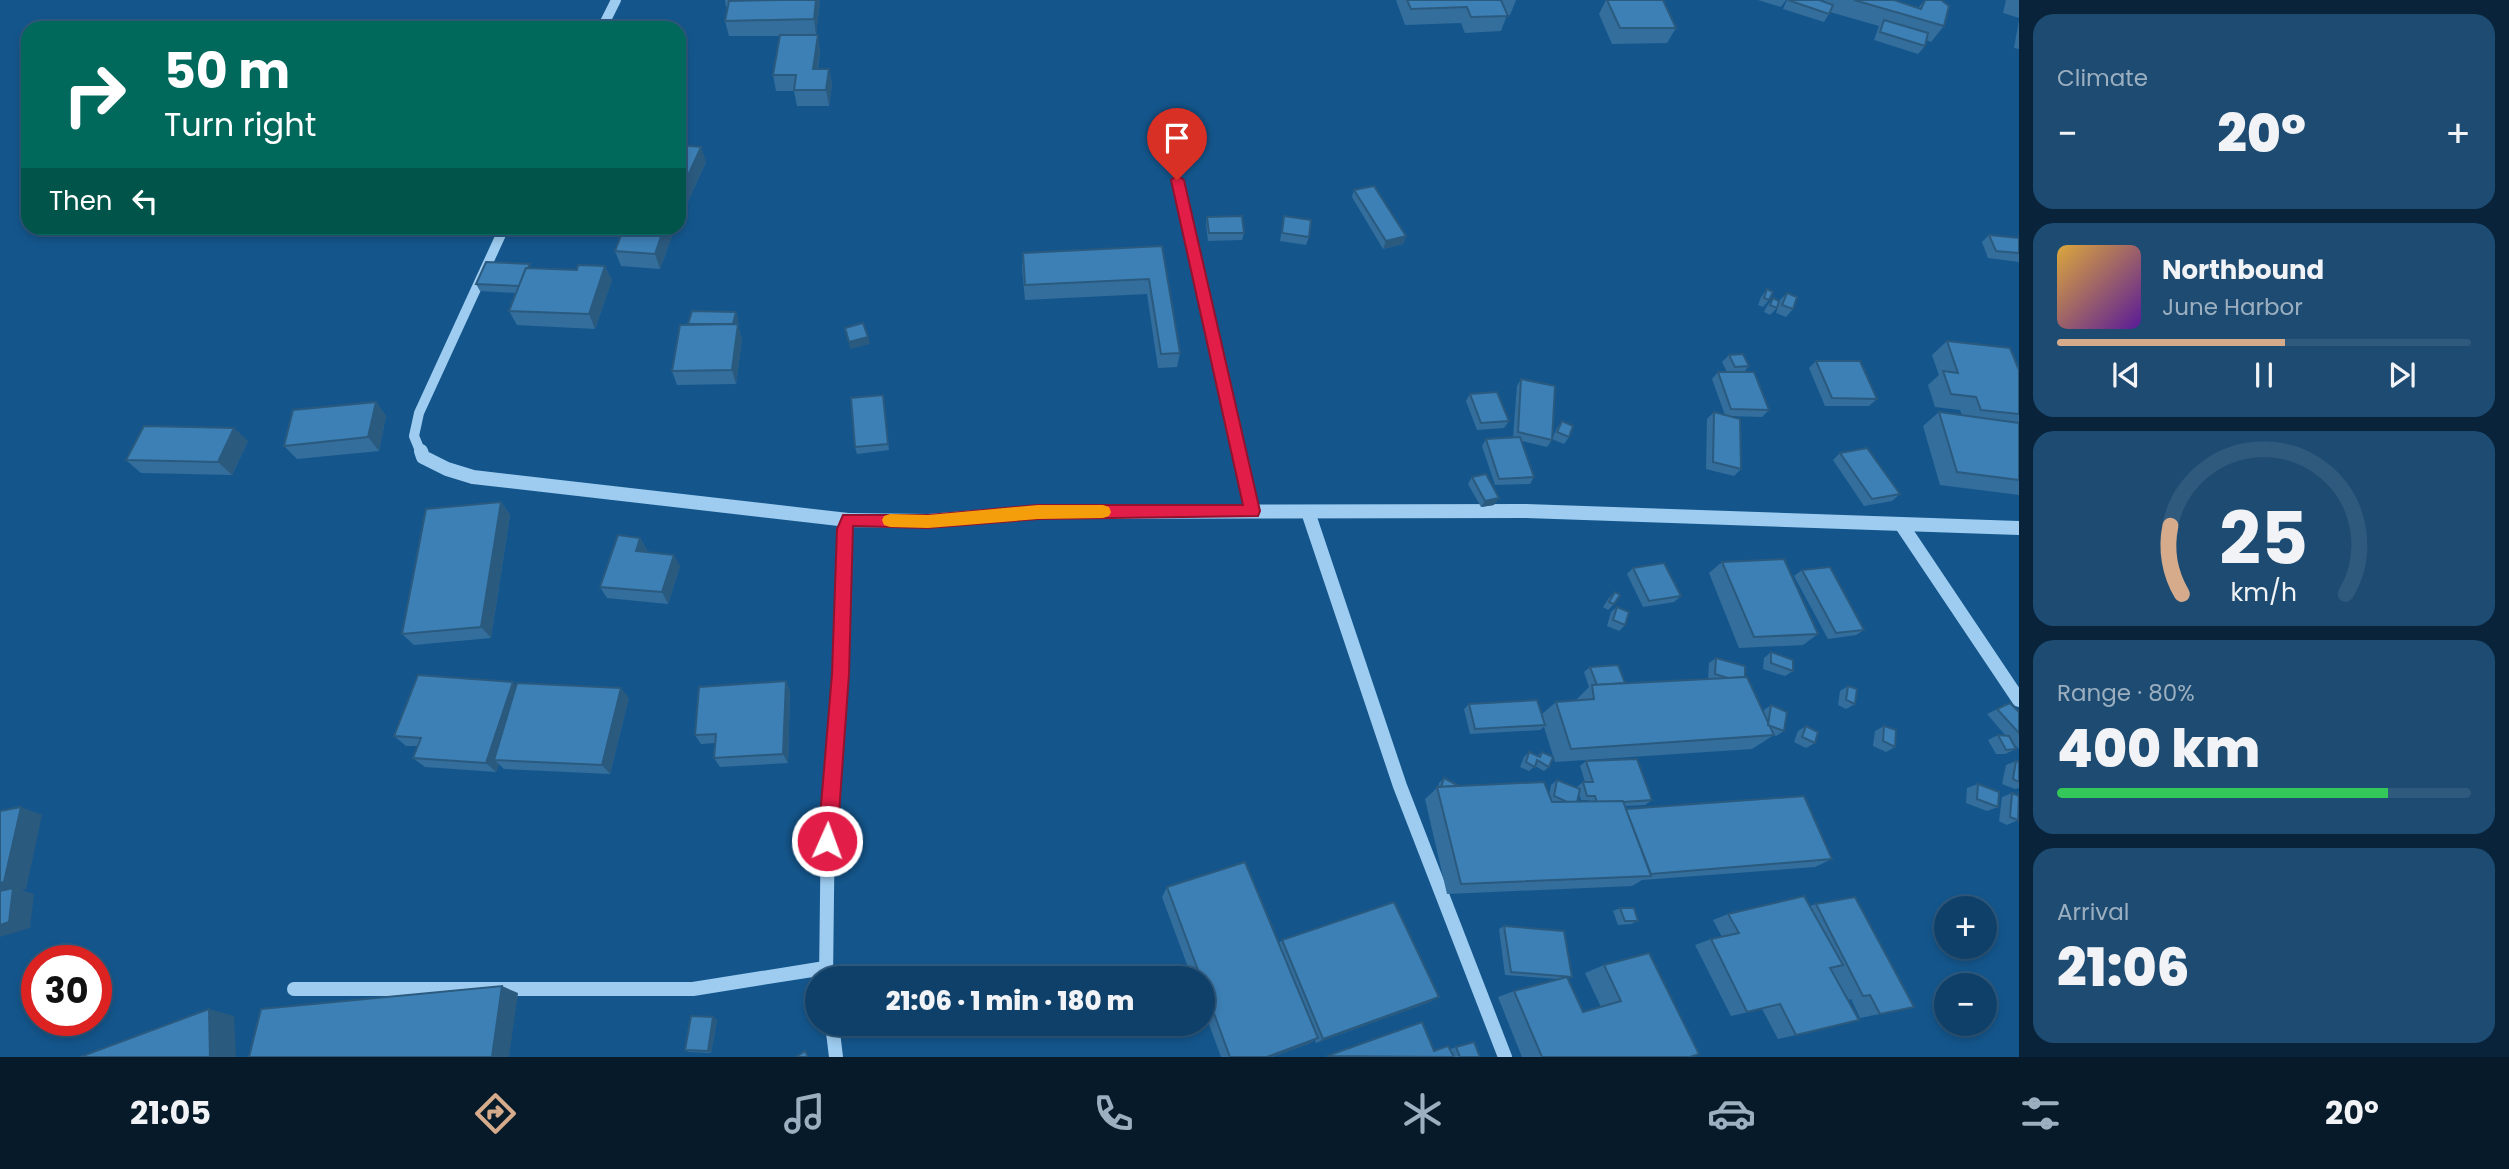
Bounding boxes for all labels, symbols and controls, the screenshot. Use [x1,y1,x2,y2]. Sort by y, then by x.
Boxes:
text: 50 m [164,37,290,105]
icon: right [49,49,140,140]
text: Climate [2057,62,2148,94]
text: 20° [2217,97,2306,170]
text: Turn right [164,102,316,147]
text: − [2057,107,2078,160]
text: + [2445,107,2471,160]
pin [1147,108,1207,180]
icon: arrive [1158,119,1196,157]
icon: left [126,182,164,220]
text: Then [49,183,112,219]
text: Northbound [2162,252,2324,288]
text: June Harbor [2162,291,2303,323]
icon: previous [2107,356,2145,394]
icon: pause [2245,356,2283,394]
icon: next [2383,356,2421,394]
text: 25 [2220,489,2308,590]
text: km/h [2231,575,2297,610]
text: Range · 80% [2057,677,2195,709]
text: 400 km [2057,712,2260,785]
position arrow [790,804,864,878]
map controls [1934,896,1997,1036]
button: + [1934,896,1997,959]
text: Arrival [2057,896,2129,928]
text: 21:06 [2057,931,2190,1004]
speed limit sign: 30 [21,945,112,1036]
button: − [1934,973,1997,1036]
text: 21:06 · 1 min · 180 m [886,983,1134,1019]
icon: directions [471,1089,520,1138]
icon: music [780,1089,829,1138]
icon: phone [1089,1089,1138,1138]
icon: climate [1398,1089,1447,1138]
icon: car [1707,1089,1756,1138]
icon: filters [2016,1089,2065,1138]
text: 21:05 [130,1090,211,1135]
text: 20° [2325,1090,2379,1135]

